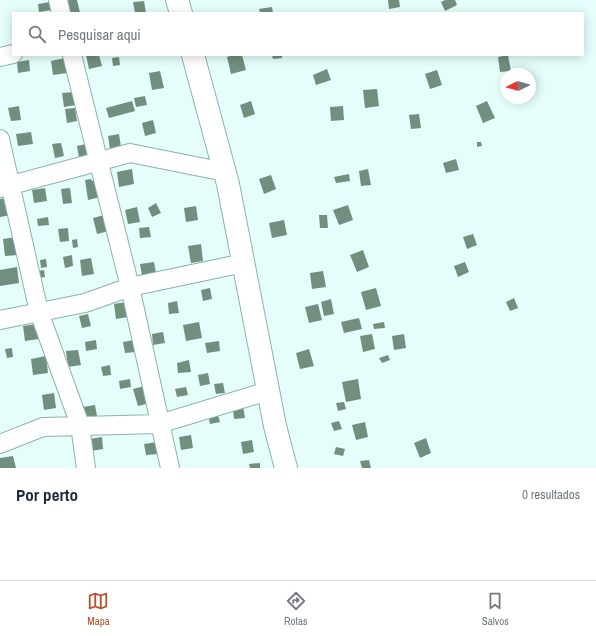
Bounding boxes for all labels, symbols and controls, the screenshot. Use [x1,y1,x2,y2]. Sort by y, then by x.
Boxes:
search box [12,12,584,56]
icon: search [26,23,48,45]
text: Pesquisar aqui [58,24,141,45]
north arrow [500,68,536,104]
text: Por perto [16,483,78,506]
text: 0 resultados [522,486,580,503]
tab: Mapa [87,590,110,628]
tab: Rotas [284,590,308,628]
tab: Salvos [482,590,509,628]

